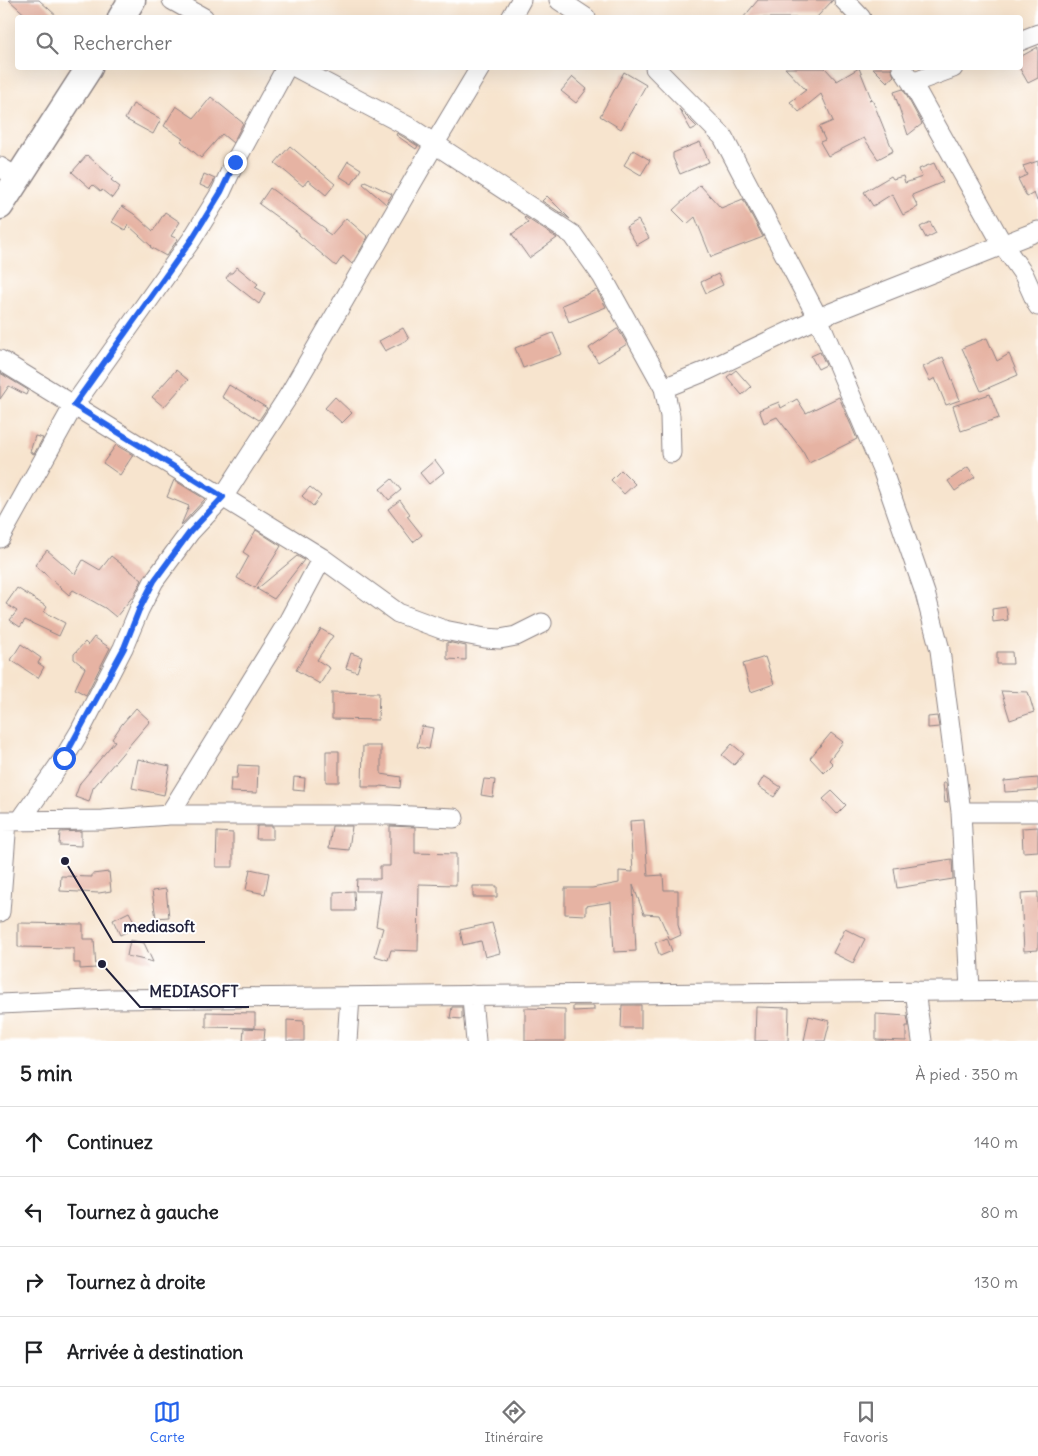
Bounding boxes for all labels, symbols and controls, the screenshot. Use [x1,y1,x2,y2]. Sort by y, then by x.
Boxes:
search box [15,15,1023,70]
icon: search [33,29,61,57]
text: Rechercher [73,31,172,55]
route end [224,151,247,174]
route start [53,747,76,770]
callout: mediasoft [113,911,205,942]
text: mediasoft [123,916,195,936]
callout: MEDIASOFT [140,976,249,1007]
text: MEDIASOFT [149,981,239,1001]
text: 5 min [20,1060,72,1087]
text: À pied · 350 m [915,1064,1018,1084]
icon: ahead [20,1128,48,1156]
text: Continuez [67,1130,153,1154]
text: 140 m [974,1132,1018,1152]
icon: left [20,1198,48,1226]
text: Tournez à gauche [67,1200,219,1224]
text: 80 m [980,1202,1018,1222]
icon: right [20,1268,48,1296]
text: Tournez à droite [67,1270,206,1294]
text: 130 m [974,1272,1018,1292]
icon: arrive [20,1338,48,1366]
text: Arrivée à destination [67,1340,243,1364]
tab: Carte [150,1398,185,1446]
tab: Itinéraire [484,1398,543,1446]
tab: Favoris [843,1398,888,1446]

